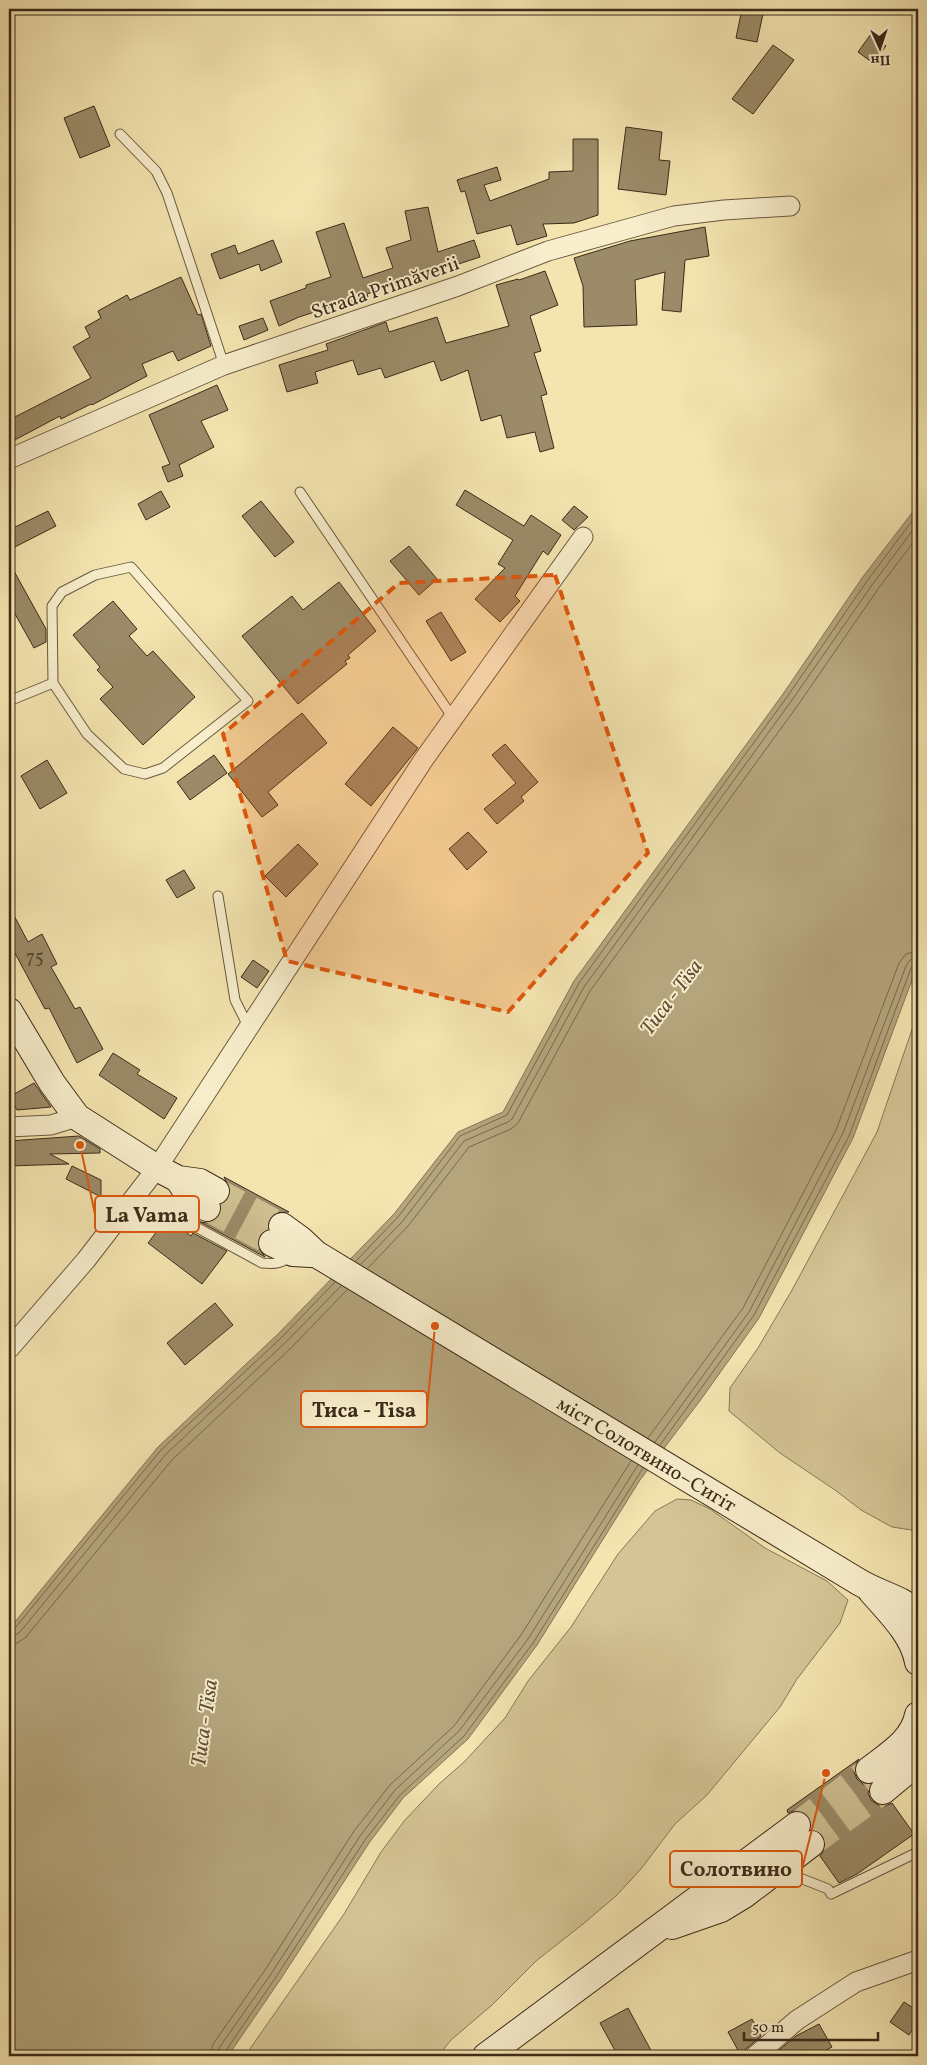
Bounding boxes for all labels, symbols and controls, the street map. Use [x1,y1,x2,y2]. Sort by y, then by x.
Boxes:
north arrow [854,22,904,72]
text: Пн [870,49,891,69]
street label: Strada Primăverii [308,250,463,327]
house number: 75 [26,946,44,971]
water label: Тиса - Tisa [634,954,710,1042]
callout: La Vama [95,1196,199,1232]
text: La Vama [105,1202,189,1231]
callout: Тиса - Tisa [301,1391,427,1427]
street label: міст Солотвино–Сигіт [551,1391,741,1520]
text: Тиса - Tisa [312,1397,416,1426]
water label: Тиса - Tisa [185,1678,226,1769]
callout: Солотвино [670,1851,802,1887]
text: Солотвино [680,1856,792,1885]
scale bar [744,2010,878,2042]
text: 50 m [752,2018,784,2039]

